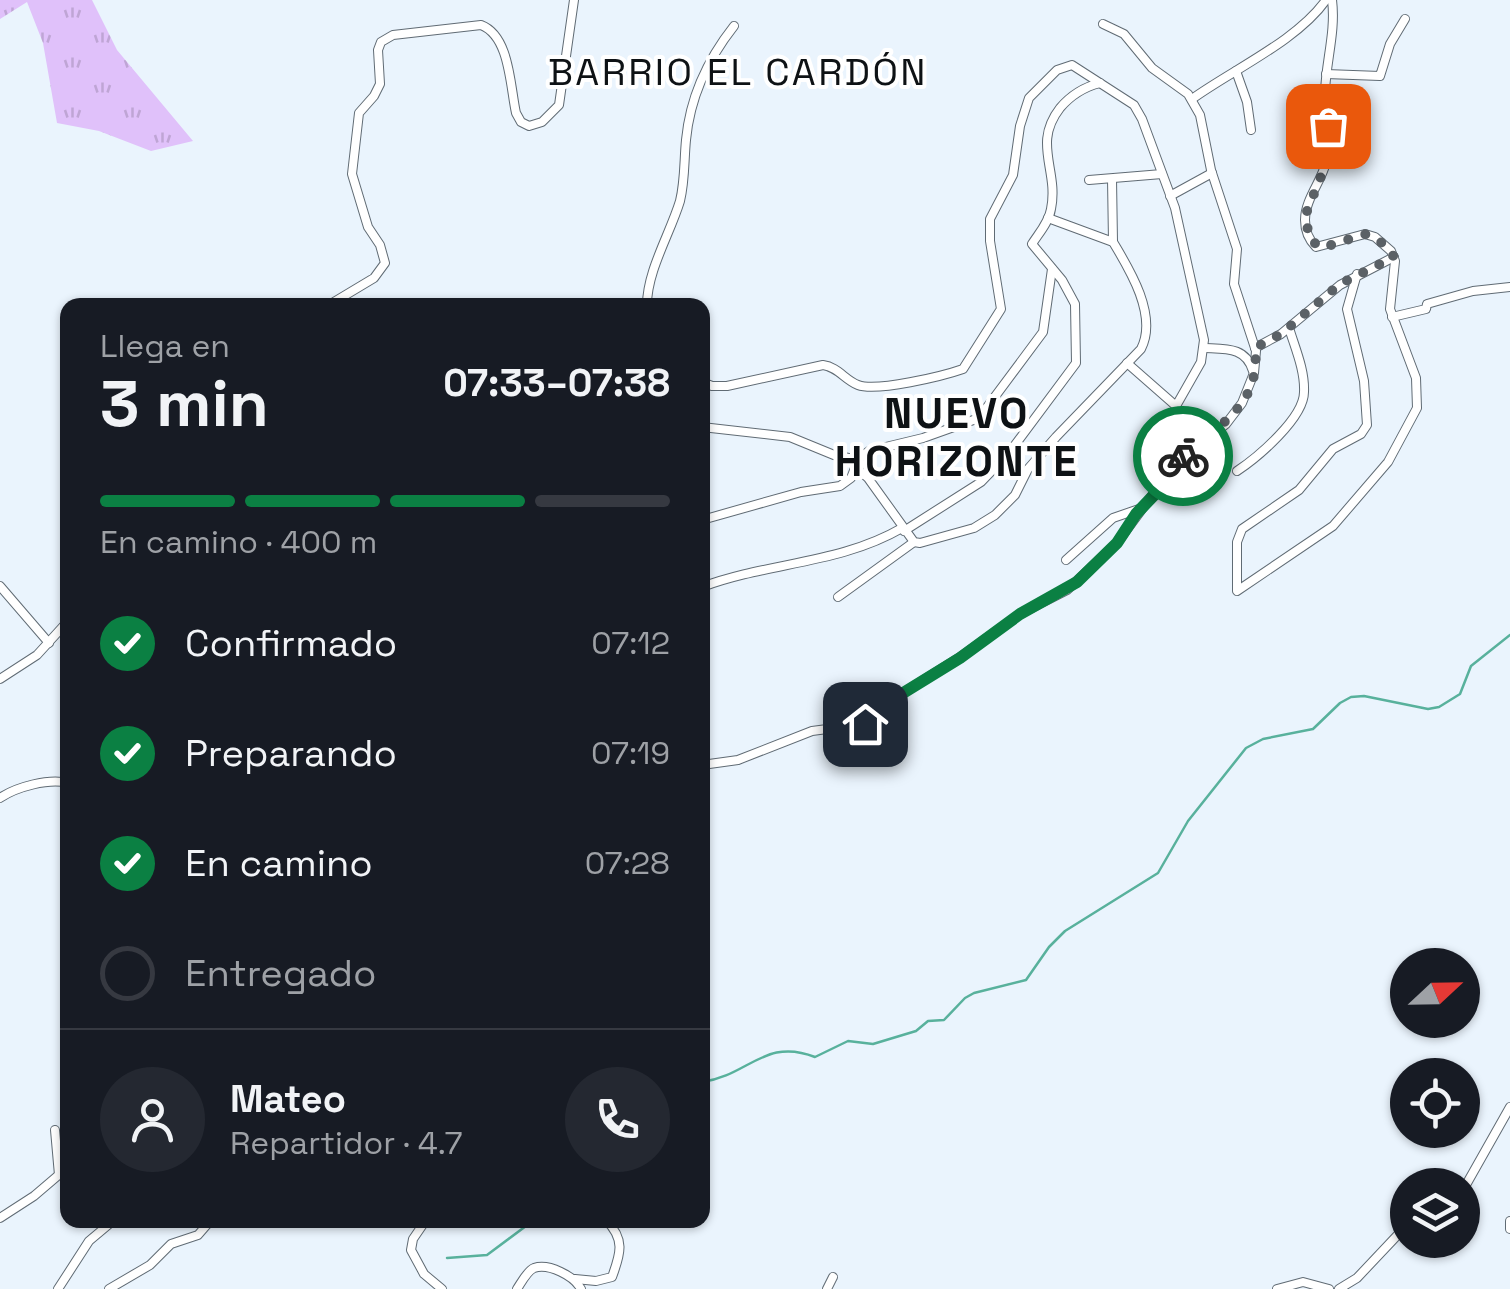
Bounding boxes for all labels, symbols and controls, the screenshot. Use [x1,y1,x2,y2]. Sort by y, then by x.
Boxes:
district label: BARRIO EL CARDÓN [548,48,928,96]
pin [1286,84,1371,169]
icon: bag [1301,99,1356,154]
text: Llega en [100,326,230,366]
text: 07:33–07:38 [443,359,670,407]
text: 3 min [100,362,269,445]
district label: NUEVO HORIZONTE [835,387,1079,488]
courier [1133,406,1233,506]
icon: bike [1156,429,1211,484]
text: En camino · 400 m [100,522,377,562]
icon: check [100,616,155,671]
text: Confirmado [185,619,397,667]
text: 07:12 [591,623,670,663]
pin [823,682,908,767]
icon: home [838,697,893,752]
icon: check [100,726,155,781]
text: Preparando [185,729,397,777]
text: 07:19 [591,733,670,773]
icon: check [100,836,155,891]
text: En camino [185,839,373,887]
text: 07:28 [585,843,670,883]
north arrow [1390,948,1480,1038]
map controls [1390,948,1480,1258]
text: Entregado [185,949,376,997]
button: locate [1390,1058,1480,1148]
button: person [100,1067,205,1172]
button: phone [565,1067,670,1172]
text: Mateo [230,1075,346,1123]
text: Repartidor · 4.7 [230,1123,463,1163]
button: layers [1390,1168,1480,1258]

